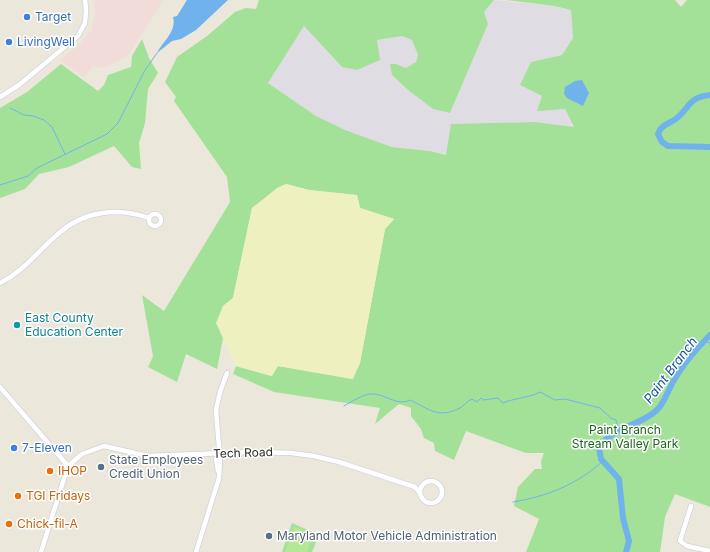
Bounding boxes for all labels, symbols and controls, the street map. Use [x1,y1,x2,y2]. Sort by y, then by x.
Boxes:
place label: Target [35,9,71,24]
marker: Target [22,12,32,22]
place label: LivingWell [17,34,75,49]
marker: LivingWell [4,37,14,47]
place label: East County Education Center [25,310,124,339]
marker: East County Education Center [12,320,22,330]
water label: Paint Branch [640,333,700,406]
park label: Paint Branch Stream Valley Park [572,422,679,451]
place label: 7-Eleven [22,440,72,455]
marker: 7-Eleven [9,443,19,453]
street label: Tech Road [213,444,273,461]
place label: State Employees Credit Union [109,452,203,481]
marker: State Employees Credit Union [96,462,106,472]
place label: IHOP [58,463,87,478]
marker: IHOP [45,466,55,476]
place label: TGI Fridays [26,488,90,503]
marker: TGI Fridays [13,491,23,501]
place label: Chick-fil-A [17,516,78,531]
marker: Chick-fil-A [4,519,14,529]
place label: Maryland Motor Vehicle Administration [277,528,497,543]
marker: Maryland Motor Vehicle Administration [264,531,274,541]

